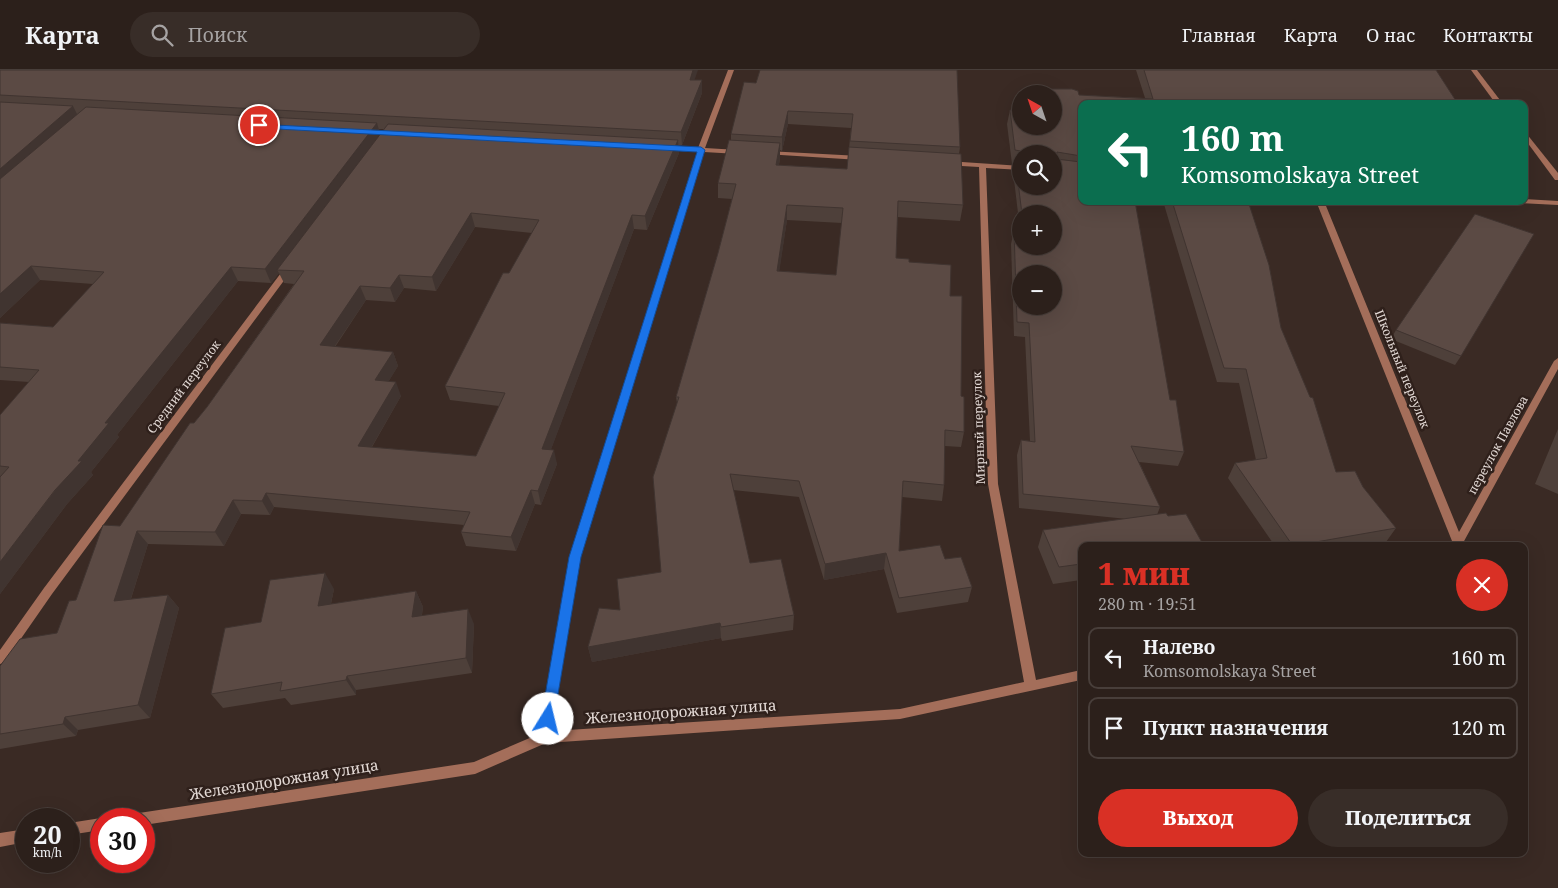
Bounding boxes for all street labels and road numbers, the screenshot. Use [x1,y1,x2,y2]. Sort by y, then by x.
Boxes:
street label: Школьный переулок [1371,307,1434,431]
street label: Средний переулок [143,336,225,437]
street label: Мирный переулок [968,370,989,485]
street label: переулок Павлова [1463,392,1532,497]
street label: Железнодорожная улица [584,694,777,728]
street label: Железнодорожная улица [187,754,380,804]

